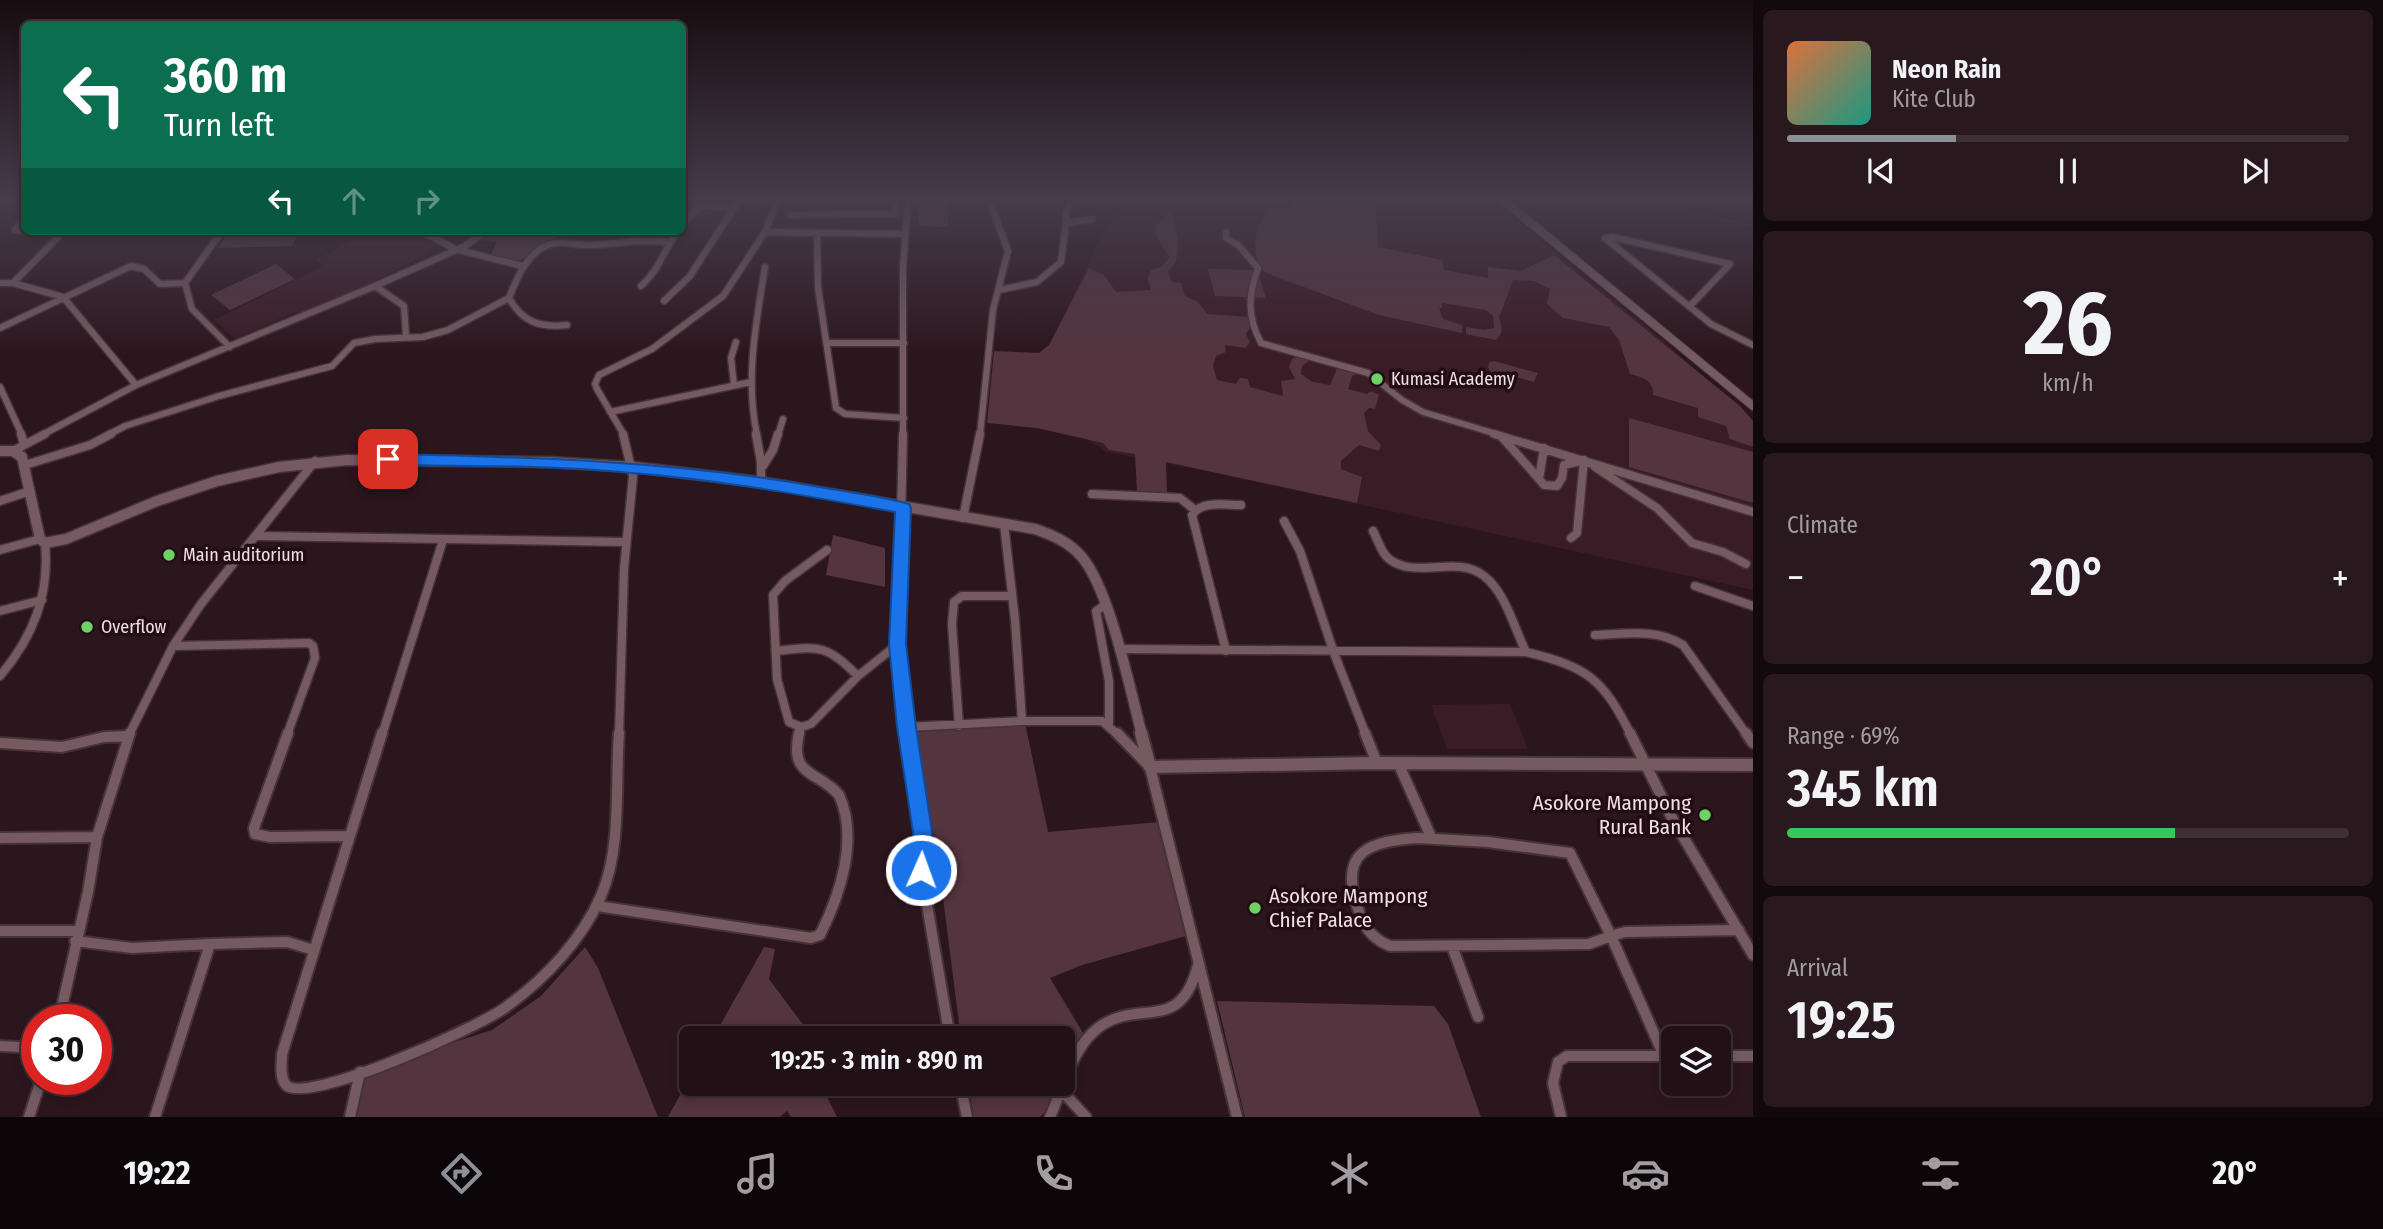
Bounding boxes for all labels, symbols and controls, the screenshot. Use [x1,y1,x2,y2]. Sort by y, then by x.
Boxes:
text: 360 m [164,46,287,105]
icon: left [49,49,140,140]
text: Neon Rain [1892,54,2001,85]
text: Kite Club [1892,85,1976,113]
text: Turn left [164,106,274,144]
icon: previous [1862,152,1900,190]
icon: pause [2049,152,2087,190]
icon: next [2236,152,2274,190]
icon: left [262,182,300,220]
icon: ahead [335,182,373,220]
icon: right [408,182,446,220]
text: 26 [2023,269,2113,378]
place label: Kumasi Academy [1391,368,1515,390]
text: km/h [2042,369,2094,397]
marker: Kumasi Academy [1369,371,1385,387]
pin [358,429,418,489]
icon: arrive [369,440,407,478]
text: Climate [1787,511,1858,539]
place label: Main auditorium [183,544,304,566]
text: 20° [2030,546,2106,609]
marker: Main auditorium [161,547,177,563]
text: − [1787,555,1804,601]
text: + [2332,555,2349,601]
place label: Overflow [101,616,167,638]
marker: Overflow [79,619,95,635]
text: Range · 69% [1787,722,1900,750]
text: 345 km [1787,757,1939,820]
place label: Asokore Mampong Rural Bank [1533,790,1691,840]
marker: Asokore Mampong Rural Bank [1697,807,1713,823]
position arrow [884,833,958,907]
place label: Asokore Mampong Chief Palace [1269,883,1427,933]
marker: Asokore Mampong Chief Palace [1247,900,1263,916]
text: Arrival [1787,954,1848,982]
text: 19:25 [1787,989,1896,1052]
speed limit sign: 30 [21,1004,112,1095]
map controls [1661,1026,1731,1096]
button: layers [1661,1026,1731,1096]
text: 19:25 · 3 min · 890 m [771,1045,983,1076]
icon: directions [437,1149,486,1198]
icon: music [733,1149,782,1198]
icon: phone [1029,1149,1078,1198]
icon: climate [1325,1149,1374,1198]
icon: car [1621,1149,1670,1198]
icon: filters [1916,1149,1965,1198]
text: 19:22 [123,1154,190,1192]
text: 20° [2212,1154,2260,1192]

